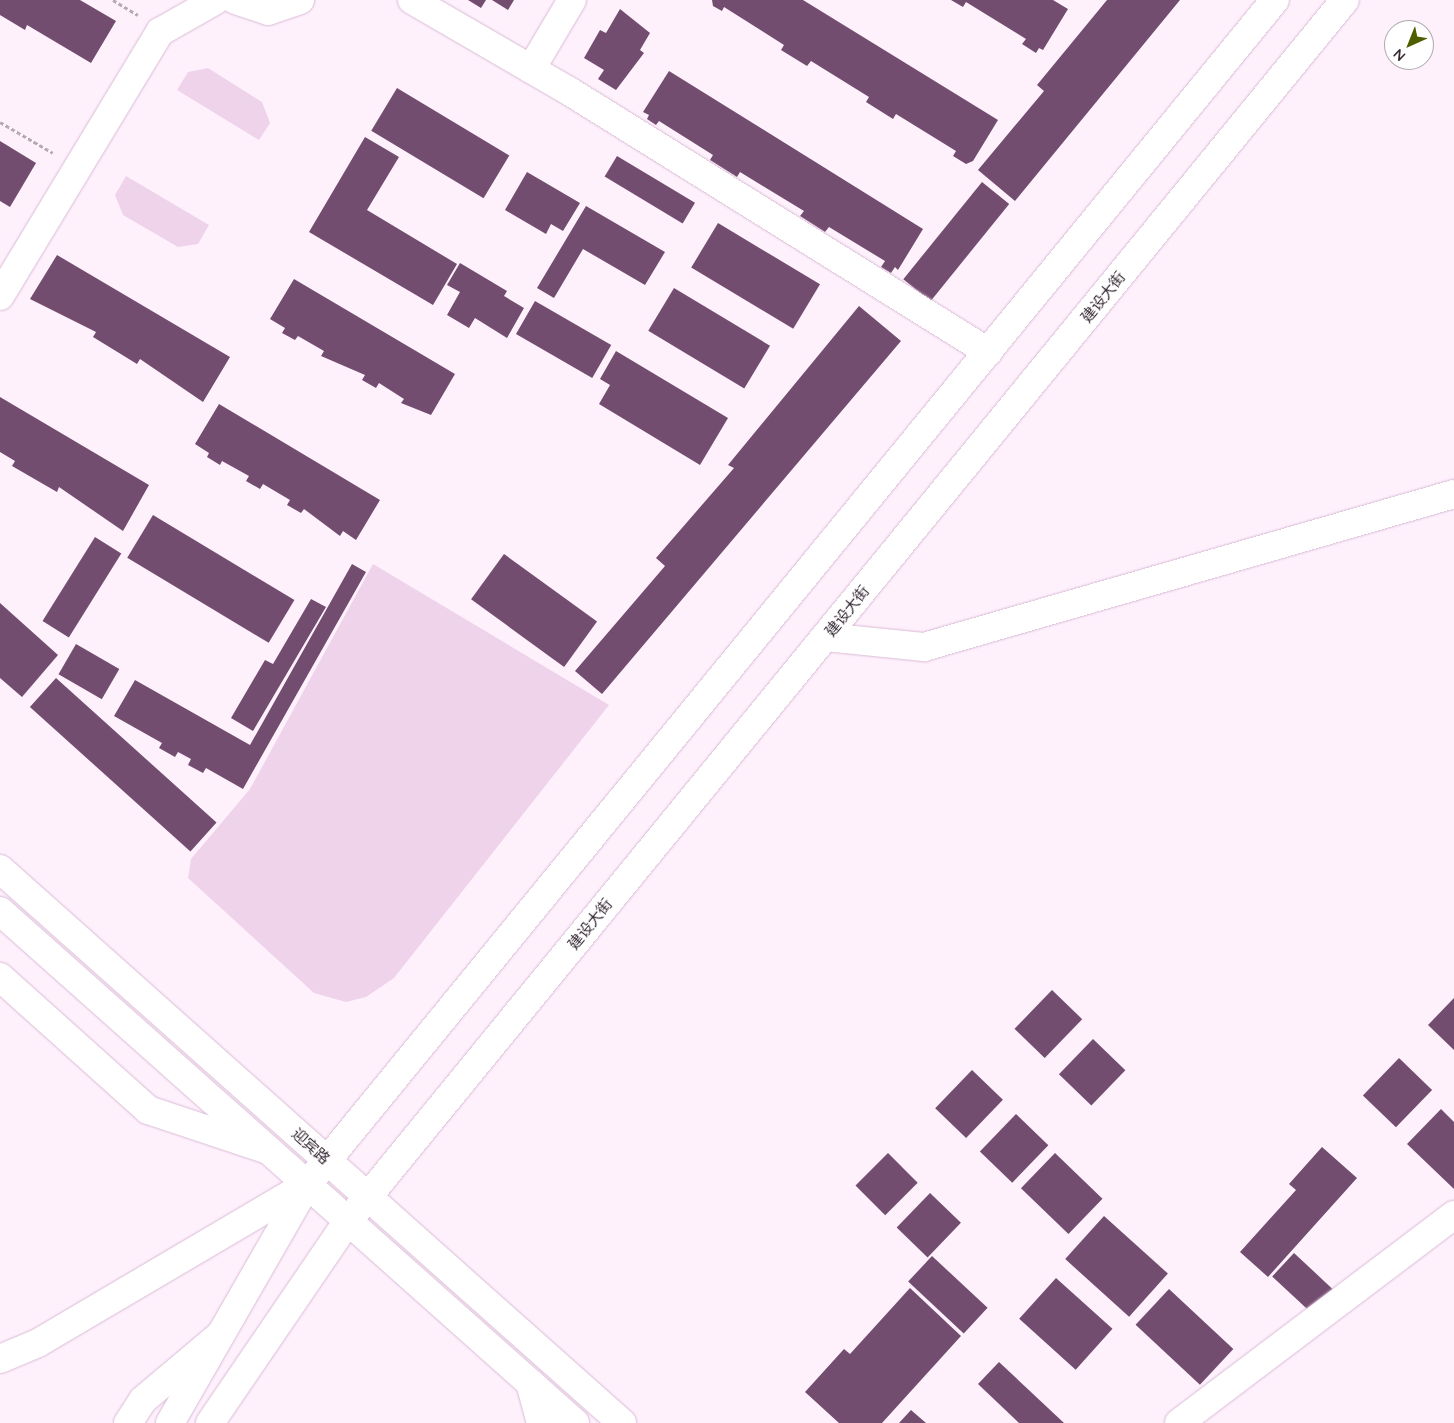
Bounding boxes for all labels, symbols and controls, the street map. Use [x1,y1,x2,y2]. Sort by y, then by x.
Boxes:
north arrow [1384,20,1434,70]
text: N [1389,45,1409,65]
street label: 建设大街 [1077,268,1129,326]
street label: 建设大街 [821,582,873,640]
street label: 建设大街 [564,895,616,953]
street label: 迎宾路 [288,1124,334,1168]

